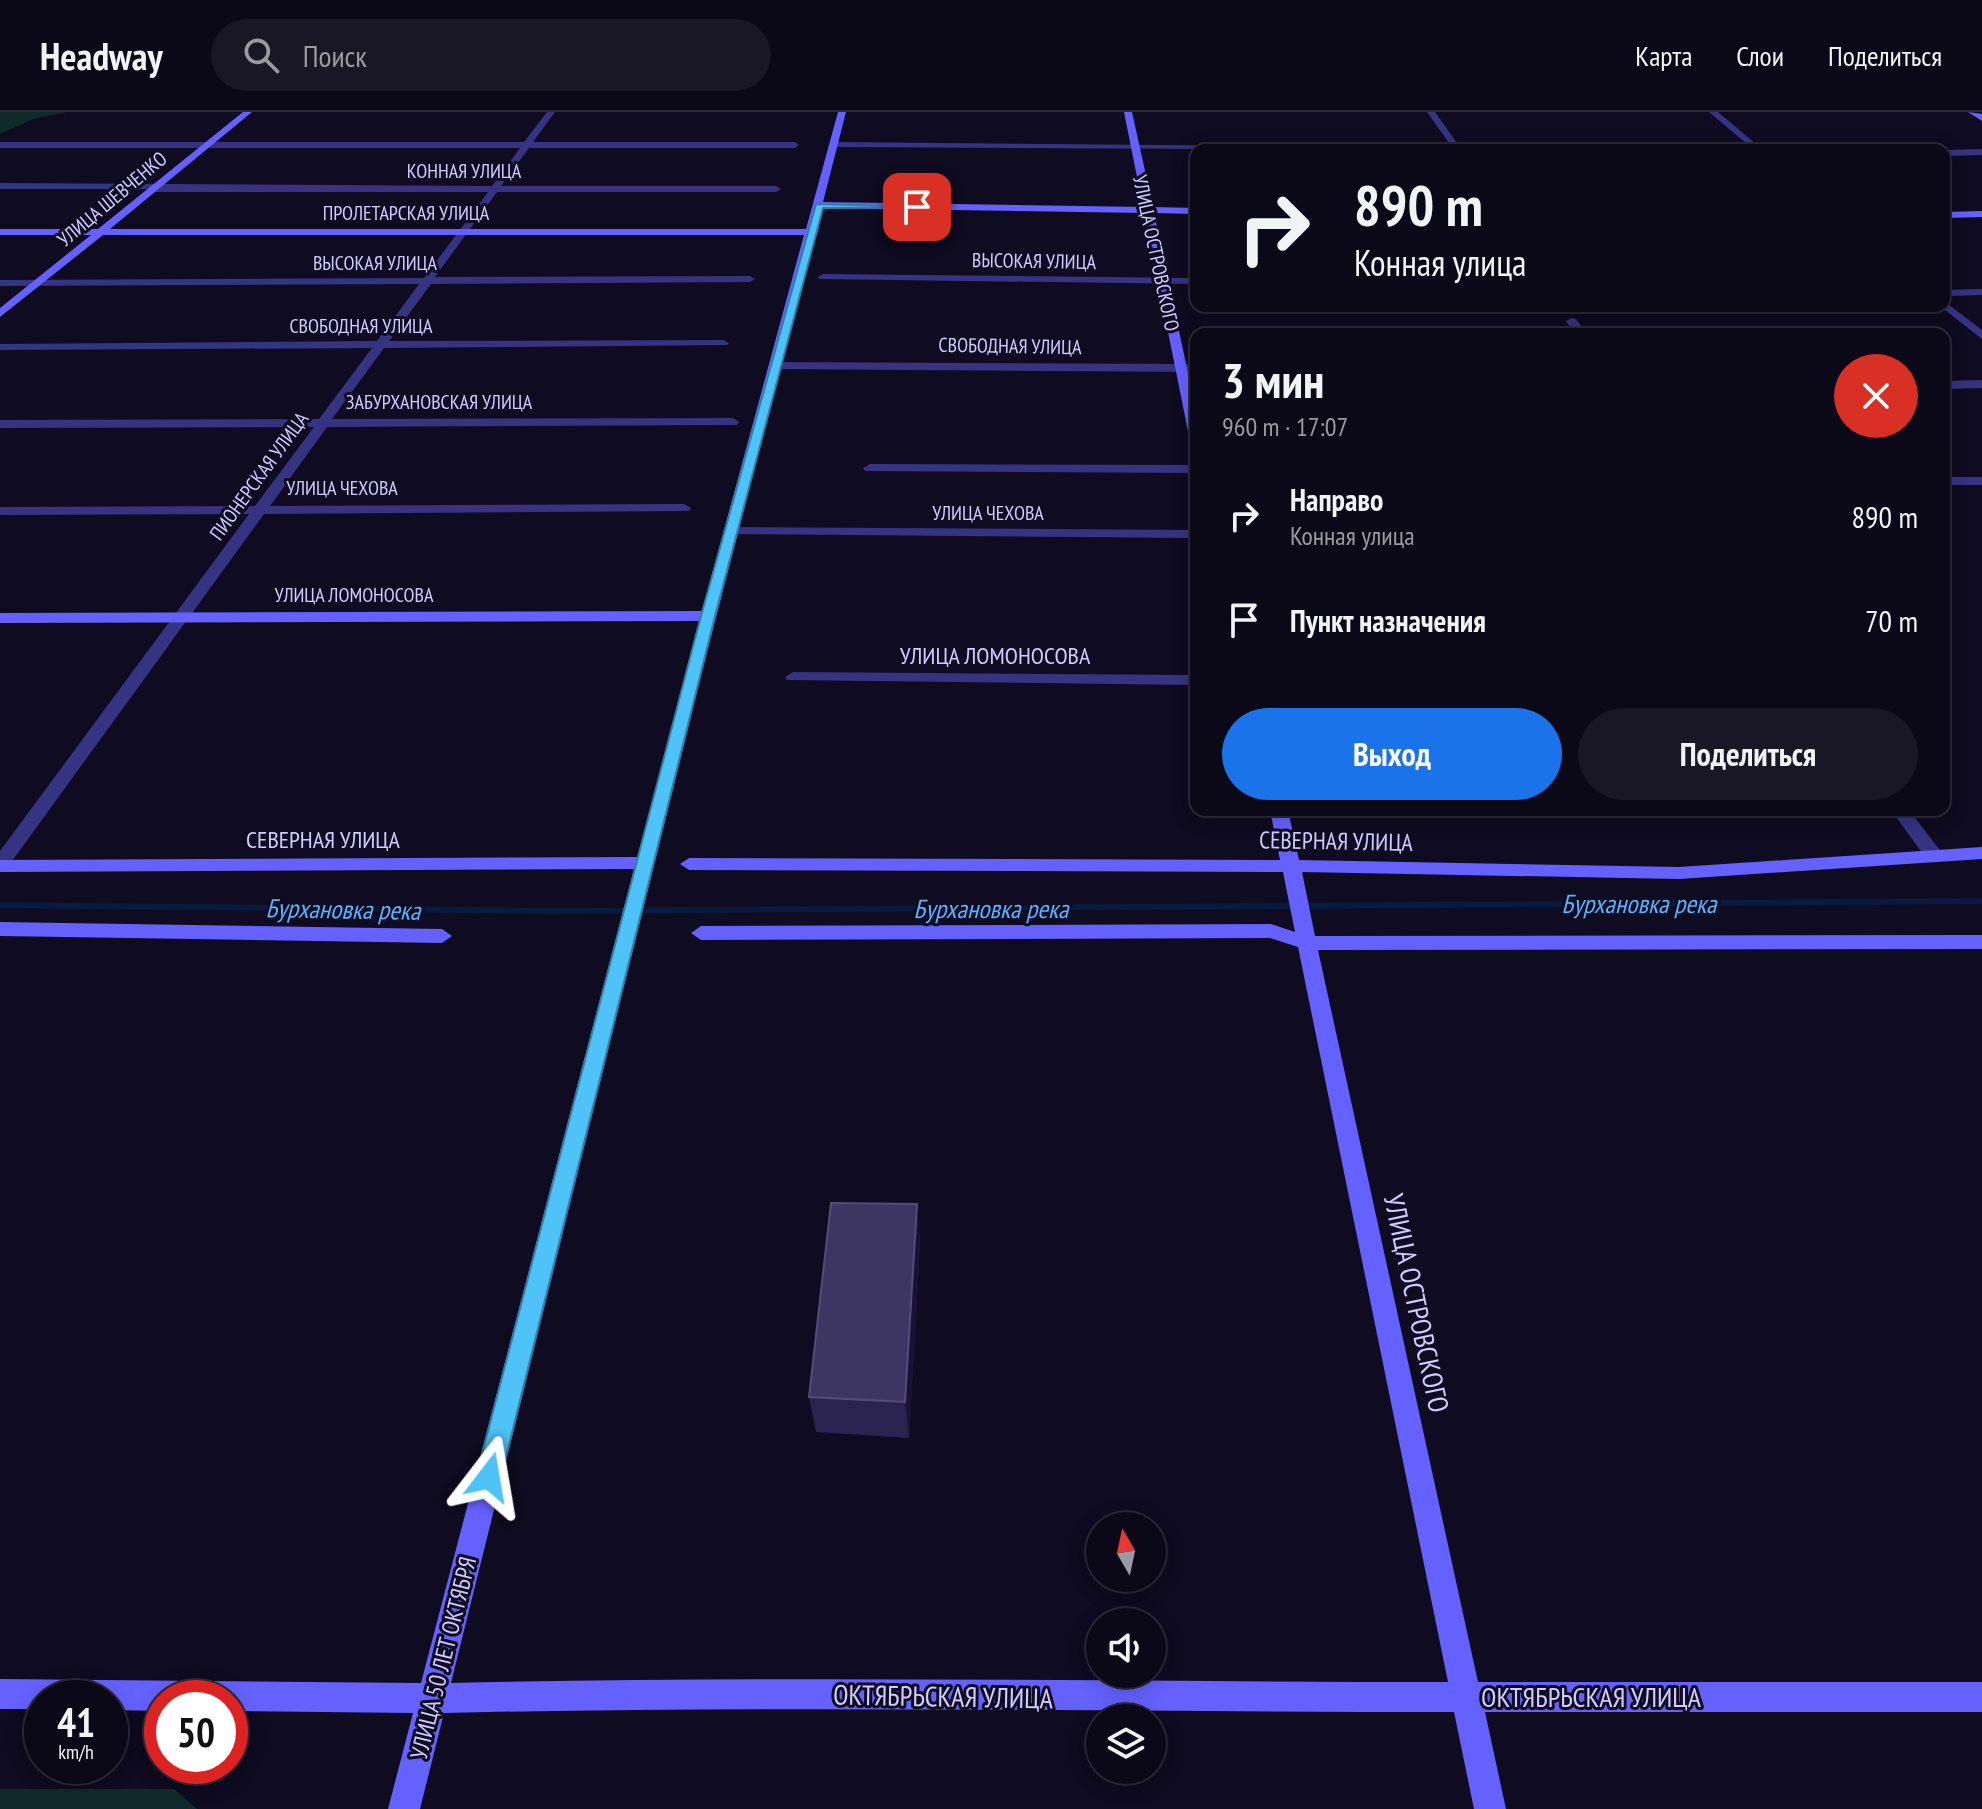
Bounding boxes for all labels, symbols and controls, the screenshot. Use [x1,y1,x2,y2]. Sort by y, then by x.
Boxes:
search box [211,19,771,91]
text: Headway [40,31,163,80]
icon: search [239,33,283,77]
text: Поиск [303,36,367,75]
text: Карта [1635,37,1692,74]
text: Слои [1736,37,1784,74]
text: Поделиться [1828,37,1942,74]
street label: УЛИЦА ШЕВЧЕНКО [52,146,172,252]
street label: КОННАЯ УЛИЦА [407,158,522,184]
text: 890 m [1354,169,1483,241]
pin [883,173,951,241]
street label: УЛИЦА ОСТРОВСКОГО [1127,173,1185,333]
icon: right [1222,176,1326,280]
icon: arrive [895,185,939,229]
street label: ПРОЛЕТАРСКАЯ УЛИЦА [323,200,490,226]
text: Конная улица [1354,239,1526,286]
street label: ВЫСОКАЯ УЛИЦА [972,247,1097,275]
street label: ВЫСОКАЯ УЛИЦА [313,250,438,276]
street label: СВОБОДНАЯ УЛИЦА [289,313,433,339]
street label: СВОБОДНАЯ УЛИЦА [938,332,1082,360]
text: 3 мин [1222,349,1324,411]
button: close [1834,354,1918,438]
street label: ЗАБУРХАНОВСКАЯ УЛИЦА [346,389,533,415]
street label: ПИОНЕРСКАЯ УЛИЦА [204,406,315,545]
text: 960 m · 17:07 [1222,410,1348,443]
street label: УЛИЦА ЧЕХОВА [286,475,398,501]
text: Направо [1290,480,1383,519]
icon: right [1222,494,1266,538]
text: 890 m [1852,497,1918,536]
street label: УЛИЦА ЧЕХОВА [932,500,1044,526]
text: Конная улица [1290,519,1415,552]
street label: УЛИЦА ЛОМОНОСОВА [275,582,434,608]
icon: arrive [1222,598,1266,642]
text: Пункт назначения [1290,601,1486,640]
text: 70 m [1865,601,1918,640]
street label: УЛИЦА ЛОМОНОСОВА [900,640,1091,671]
button: Выход [1222,708,1562,800]
button: Поделиться [1578,708,1918,800]
street label: СЕВЕРНАЯ УЛИЦА [246,824,401,855]
street label: СЕВЕРНАЯ УЛИЦА [1259,824,1414,858]
water label: Бурхановка река [1562,887,1718,920]
water label: Бурхановка река [265,891,422,927]
water label: Бурхановка река [914,892,1070,925]
street label: УЛИЦА ОСТРОВСКОГО [1376,1190,1458,1416]
position arrow [447,1435,531,1519]
north arrow [1086,1512,1166,1592]
map controls [1086,1512,1166,1784]
street label: УЛИЦА 50 ЛЕТ ОКТЯБРЯ [403,1554,483,1762]
button: sound [1086,1608,1166,1688]
street label: ОКТЯБРЬСКАЯ УЛИЦА [833,1676,1054,1716]
street label: ОКТЯБРЬСКАЯ УЛИЦА [1481,1678,1702,1715]
speed limit sign: 50 [144,1680,248,1784]
text: 41 [57,1696,95,1748]
button: layers [1086,1704,1166,1784]
text: km/h [58,1739,94,1765]

